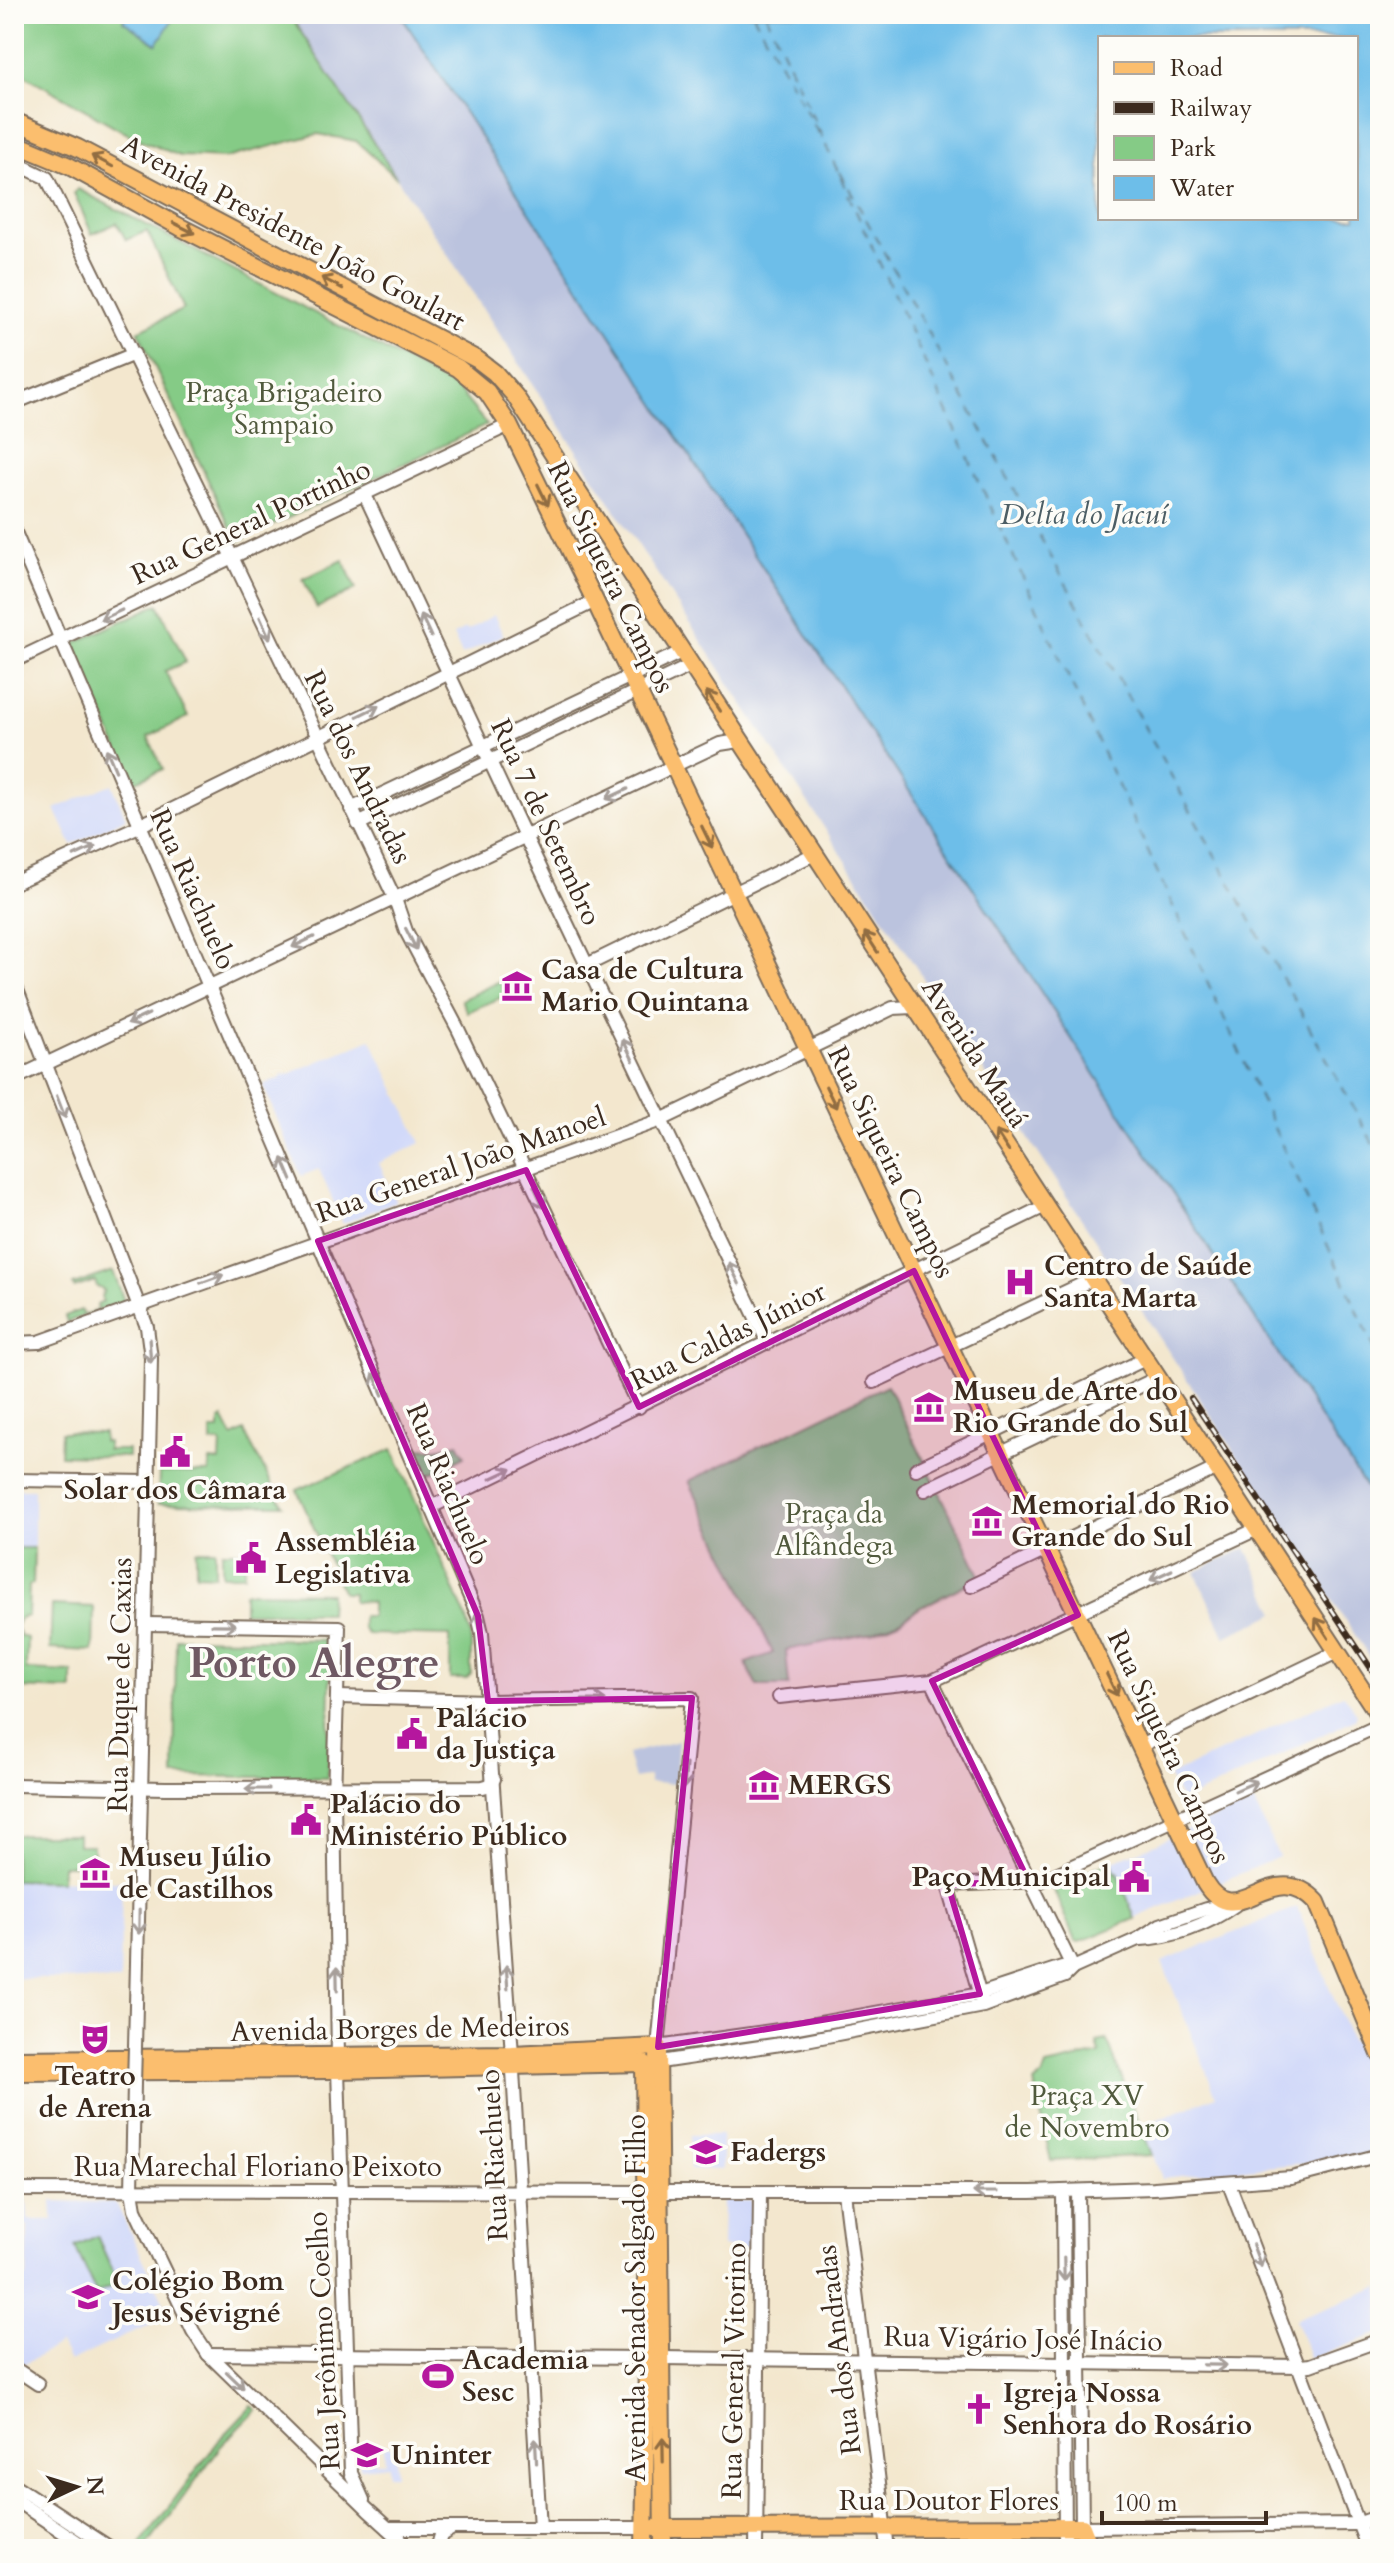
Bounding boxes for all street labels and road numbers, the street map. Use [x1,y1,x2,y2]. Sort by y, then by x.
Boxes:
street label: Avenida Presidente João Goulart [114,126,472,340]
street label: Rua General Portinho [125,450,377,594]
street label: Rua Siqueira Campos [538,455,684,699]
street label: Rua dos Andradas [295,664,421,870]
street label: Rua 7 de Setembro [481,713,611,931]
street label: Rua Riachuelo [141,803,245,975]
street label: Avenida Mauá [912,971,1038,1135]
street label: Rua Siqueira Campos [818,1040,964,1284]
street label: Rua General João Manoel [311,1098,611,1232]
street label: Rua Caldas Júnior [624,1272,833,1400]
street label: Rua Riachuelo [397,1397,499,1571]
street label: Rua Duque de Caxias [99,1557,141,1813]
street label: Rua Siqueira Campos [1098,1624,1240,1870]
street label: Avenida Borges de Medeiros [230,2007,570,2051]
street label: Rua Riachuelo [471,2068,517,2242]
street label: Avenida Senador Salgado Filho [617,2114,655,2482]
street label: Rua Marechal Floriano Peixoto [74,2148,442,2186]
street label: Rua Jerônimo Coelho [298,2211,350,2471]
street label: Rua General Vitorino [713,2242,755,2500]
street label: Rua dos Andradas [807,2243,871,2457]
street label: Rua Vigário José Inácio [883,2318,1163,2360]
street label: Rua Doutor Flores [839,2482,1059,2520]

